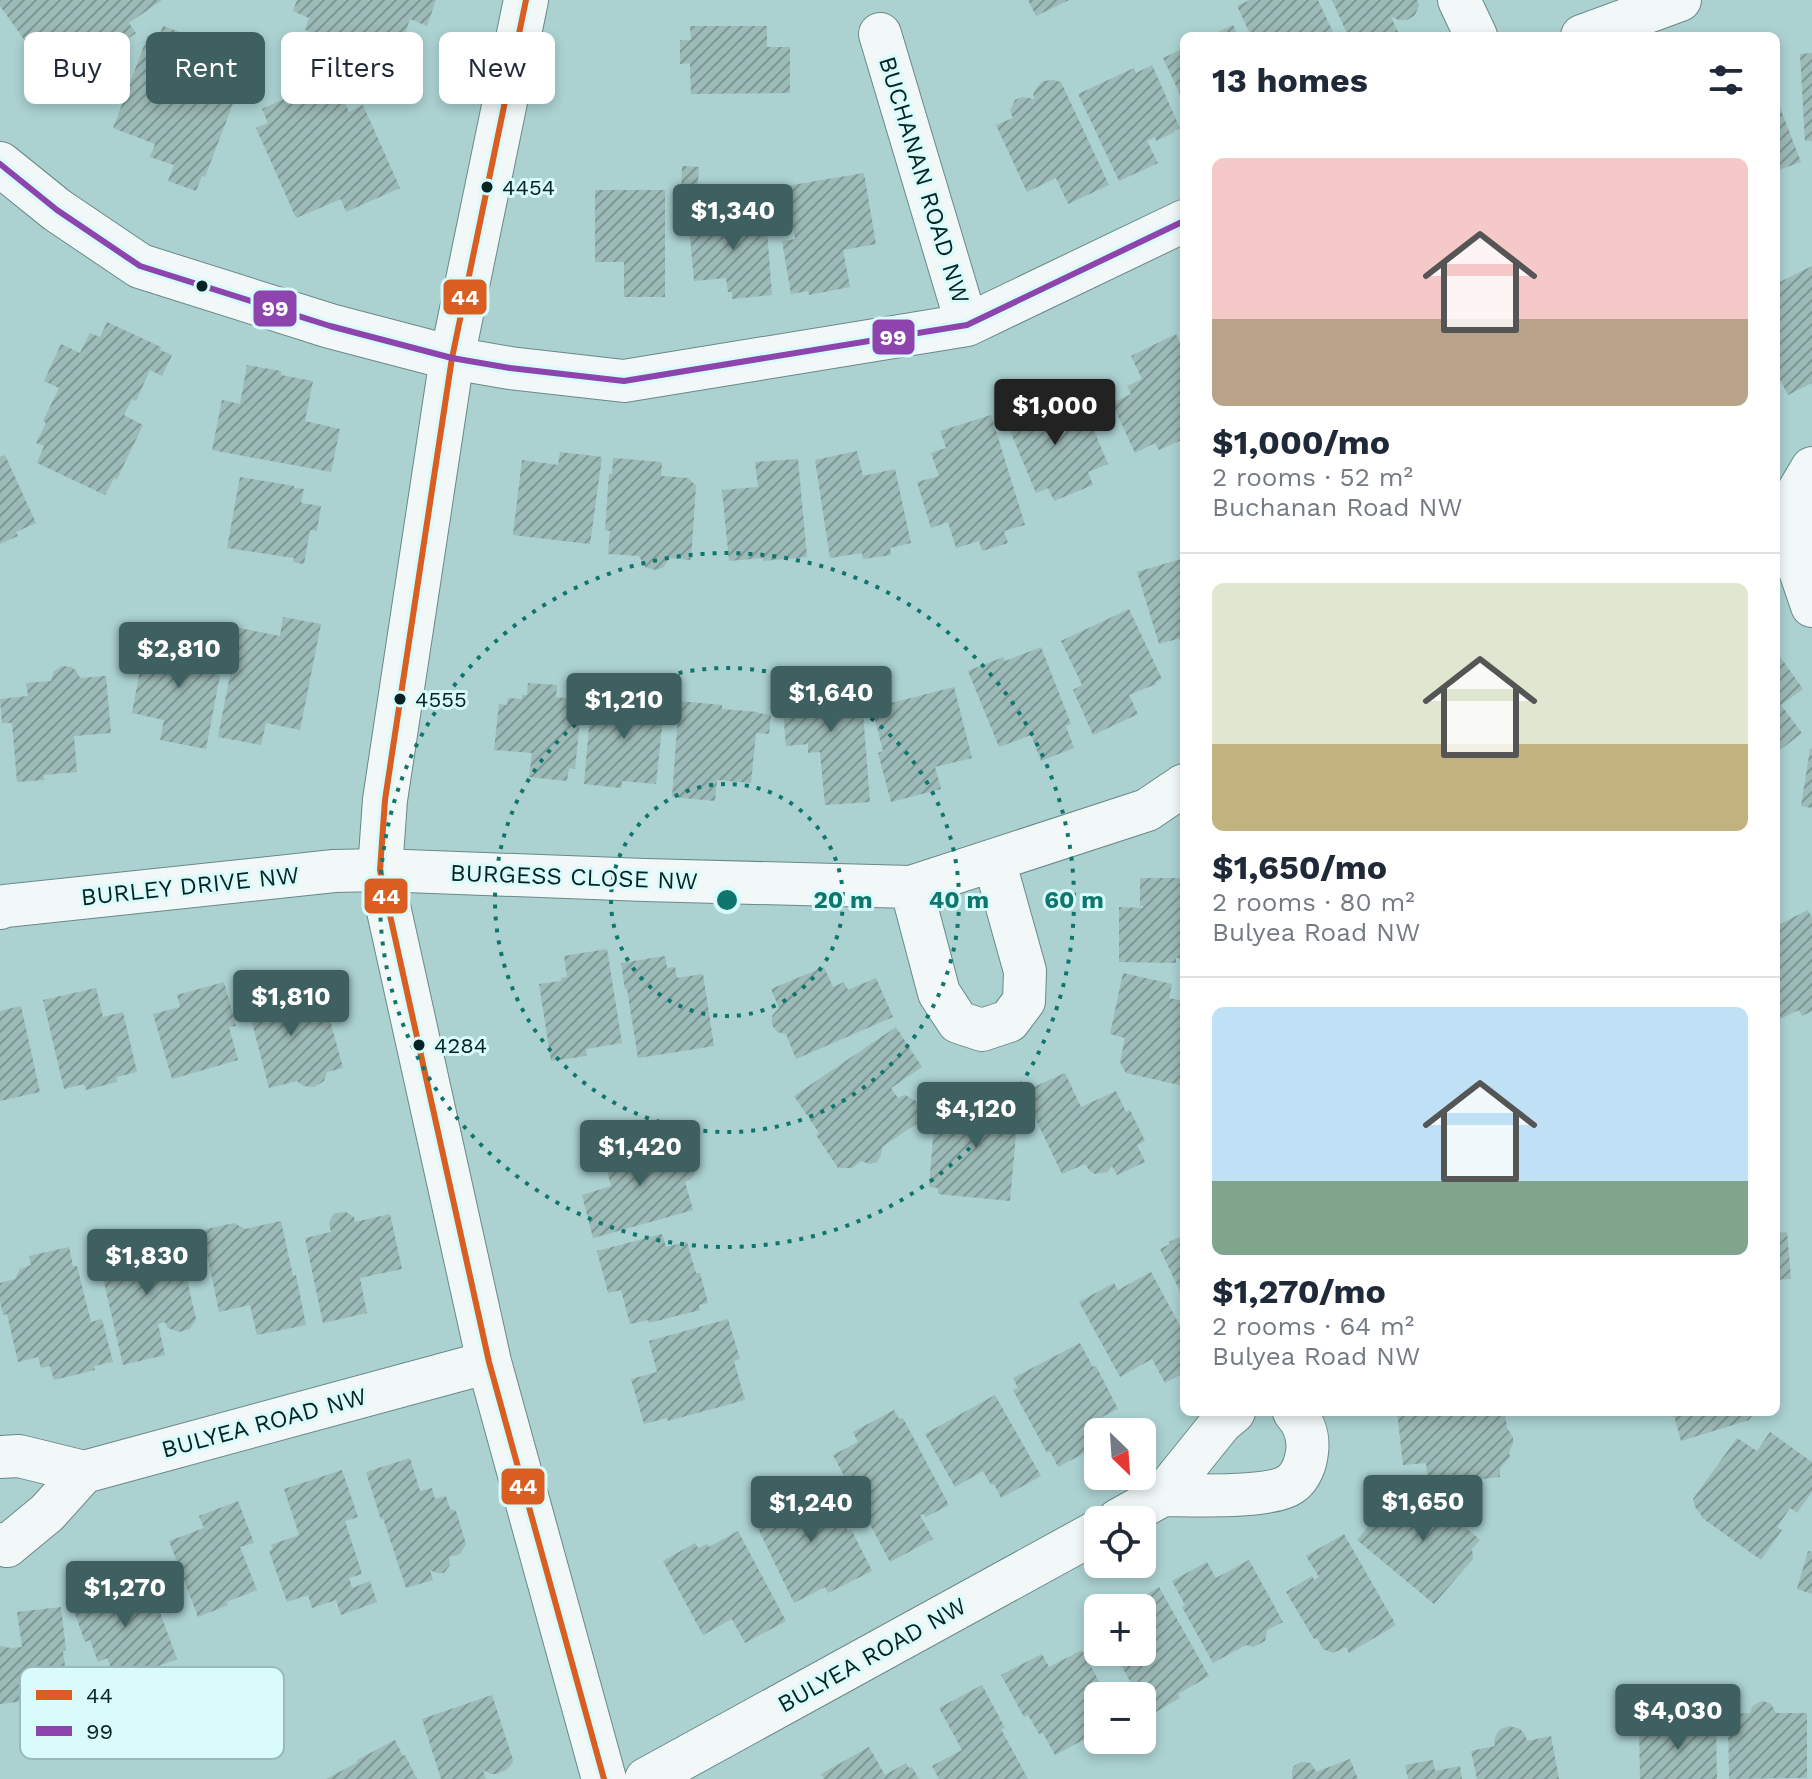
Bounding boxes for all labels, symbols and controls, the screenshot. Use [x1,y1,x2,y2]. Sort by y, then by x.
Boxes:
chip: Buy [24,32,130,104]
chip: Rent [146,32,265,104]
chip: Filters [281,32,423,104]
chip: New [439,32,555,104]
street label: BUCHANAN ROAD NW [873,53,975,307]
icon: filters [1704,58,1748,102]
text: 13 homes [1212,60,1368,100]
place label: 4454 [502,175,555,200]
marker: 4454 [479,179,495,195]
pin: $1,340 [668,184,798,252]
text: $1,340 [691,195,775,225]
icon: home [1408,210,1552,354]
unlabelled marker [194,278,210,294]
line badge: 44 [442,278,488,316]
text: 44 [451,285,479,310]
line badge: 99 [252,289,298,328]
text: 99 [261,296,289,321]
line badge: 99 [871,318,916,356]
text: 99 [879,325,907,350]
pin: $1,000 [990,379,1120,447]
text: $1,000 [1012,390,1098,420]
text: $1,000/mo [1212,422,1390,462]
text: 2 rooms · 52 m² [1212,462,1413,492]
text: Buchanan Road NW [1212,492,1463,522]
pin: $2,810 [114,622,244,690]
text: $2,810 [137,633,221,663]
icon: home [1408,635,1552,779]
pin: $1,640 [766,666,896,734]
pin: $1,210 [559,673,689,741]
text: $1,640 [789,677,873,707]
text: $1,210 [585,684,663,714]
place label: 4555 [415,687,467,712]
marker: 4555 [392,691,408,707]
text: $1,650/mo [1212,847,1387,887]
street label: BURGESS CLOSE NW [450,859,698,895]
street label: BURLEY DRIVE NW [79,861,301,911]
line badge: 44 [363,877,409,915]
text: 44 [372,884,400,909]
centre of rings [713,886,741,914]
text: 20 m [813,886,873,914]
text: 40 m [929,886,989,914]
text: 60 m [1044,886,1104,914]
text: 2 rooms · 80 m² [1212,887,1415,917]
text: Bulyea Road NW [1212,917,1420,947]
pin: $1,810 [226,970,356,1038]
text: $1,810 [251,981,331,1011]
place label: 4284 [434,1033,487,1058]
marker: 4284 [411,1037,427,1053]
icon: home [1408,1059,1552,1203]
pin: $4,120 [911,1082,1041,1150]
text: $4,120 [935,1093,1017,1123]
pin: $1,420 [575,1120,705,1188]
text: $1,420 [598,1131,682,1161]
pin: $1,830 [82,1229,212,1297]
text: $1,830 [105,1240,189,1270]
text: $1,270/mo [1212,1271,1386,1311]
text: 2 rooms · 64 m² [1212,1311,1414,1341]
text: Bulyea Road NW [1212,1341,1420,1371]
street label: BULYEA ROAD NW [158,1382,370,1464]
north arrow [1084,1418,1156,1490]
map controls [1084,1418,1156,1754]
line badge: 44 [500,1467,546,1506]
text: 44 [509,1474,537,1499]
pin: $1,650 [1358,1475,1488,1543]
pin: $1,240 [746,1476,876,1544]
text: $1,650 [1381,1486,1465,1516]
text: $1,240 [769,1487,853,1517]
button: locate [1084,1506,1156,1578]
pin: $1,270 [60,1561,190,1629]
text: $1,270 [84,1572,166,1602]
street label: BULYEA ROAD NW [773,1592,971,1718]
button: + [1084,1594,1156,1666]
legend [20,1667,284,1759]
button: − [1084,1682,1156,1754]
text: 44 [86,1683,113,1708]
pin: $4,030 [1613,1684,1743,1752]
text: $4,030 [1633,1695,1723,1725]
text: 99 [86,1719,113,1744]

